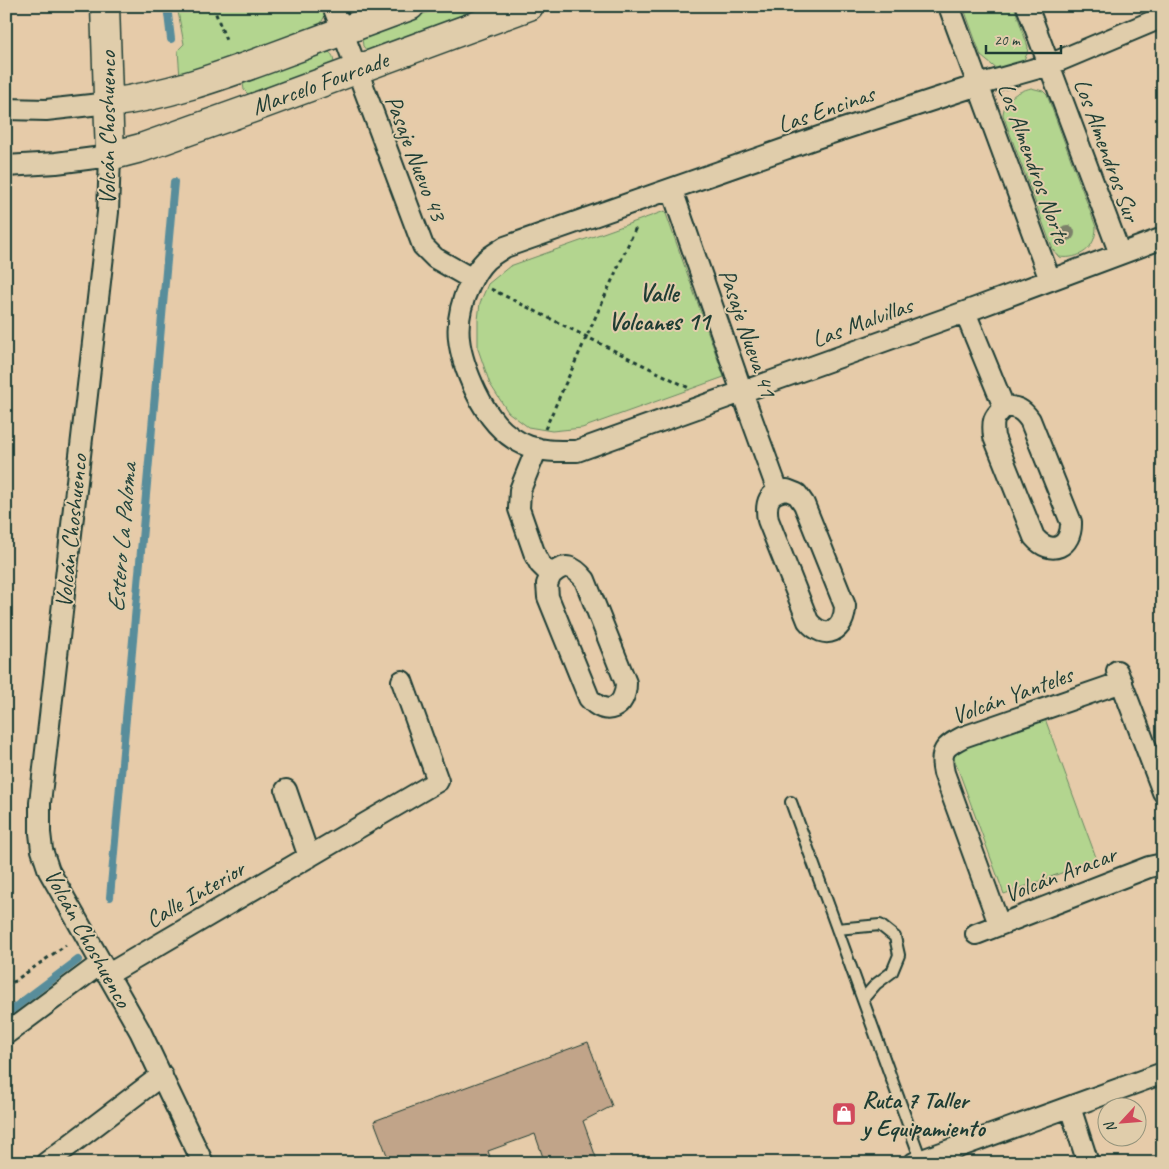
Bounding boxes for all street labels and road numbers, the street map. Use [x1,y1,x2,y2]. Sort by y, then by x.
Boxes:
street label: Marcelo Fourcade [248,44,394,122]
street label: Volcán Choshuenco [92,49,122,205]
street label: Los Almendros Sur [1067,74,1148,228]
street label: Las Encinas [774,78,880,140]
street label: Los Almendros Norte [991,79,1078,249]
street label: Pasaje Nuevo 43 [378,91,454,227]
street label: Pasaje Nueva 41 [712,265,784,402]
street label: Las Malvillas [808,289,918,354]
street label: Volcán Choshuenco [48,451,94,609]
street label: Volcán Yanteles [947,659,1078,731]
street label: Volcán Aracar [1000,838,1122,909]
street label: Calle Interior [140,852,252,934]
street label: Volcán Choshuenco [38,863,139,1014]

